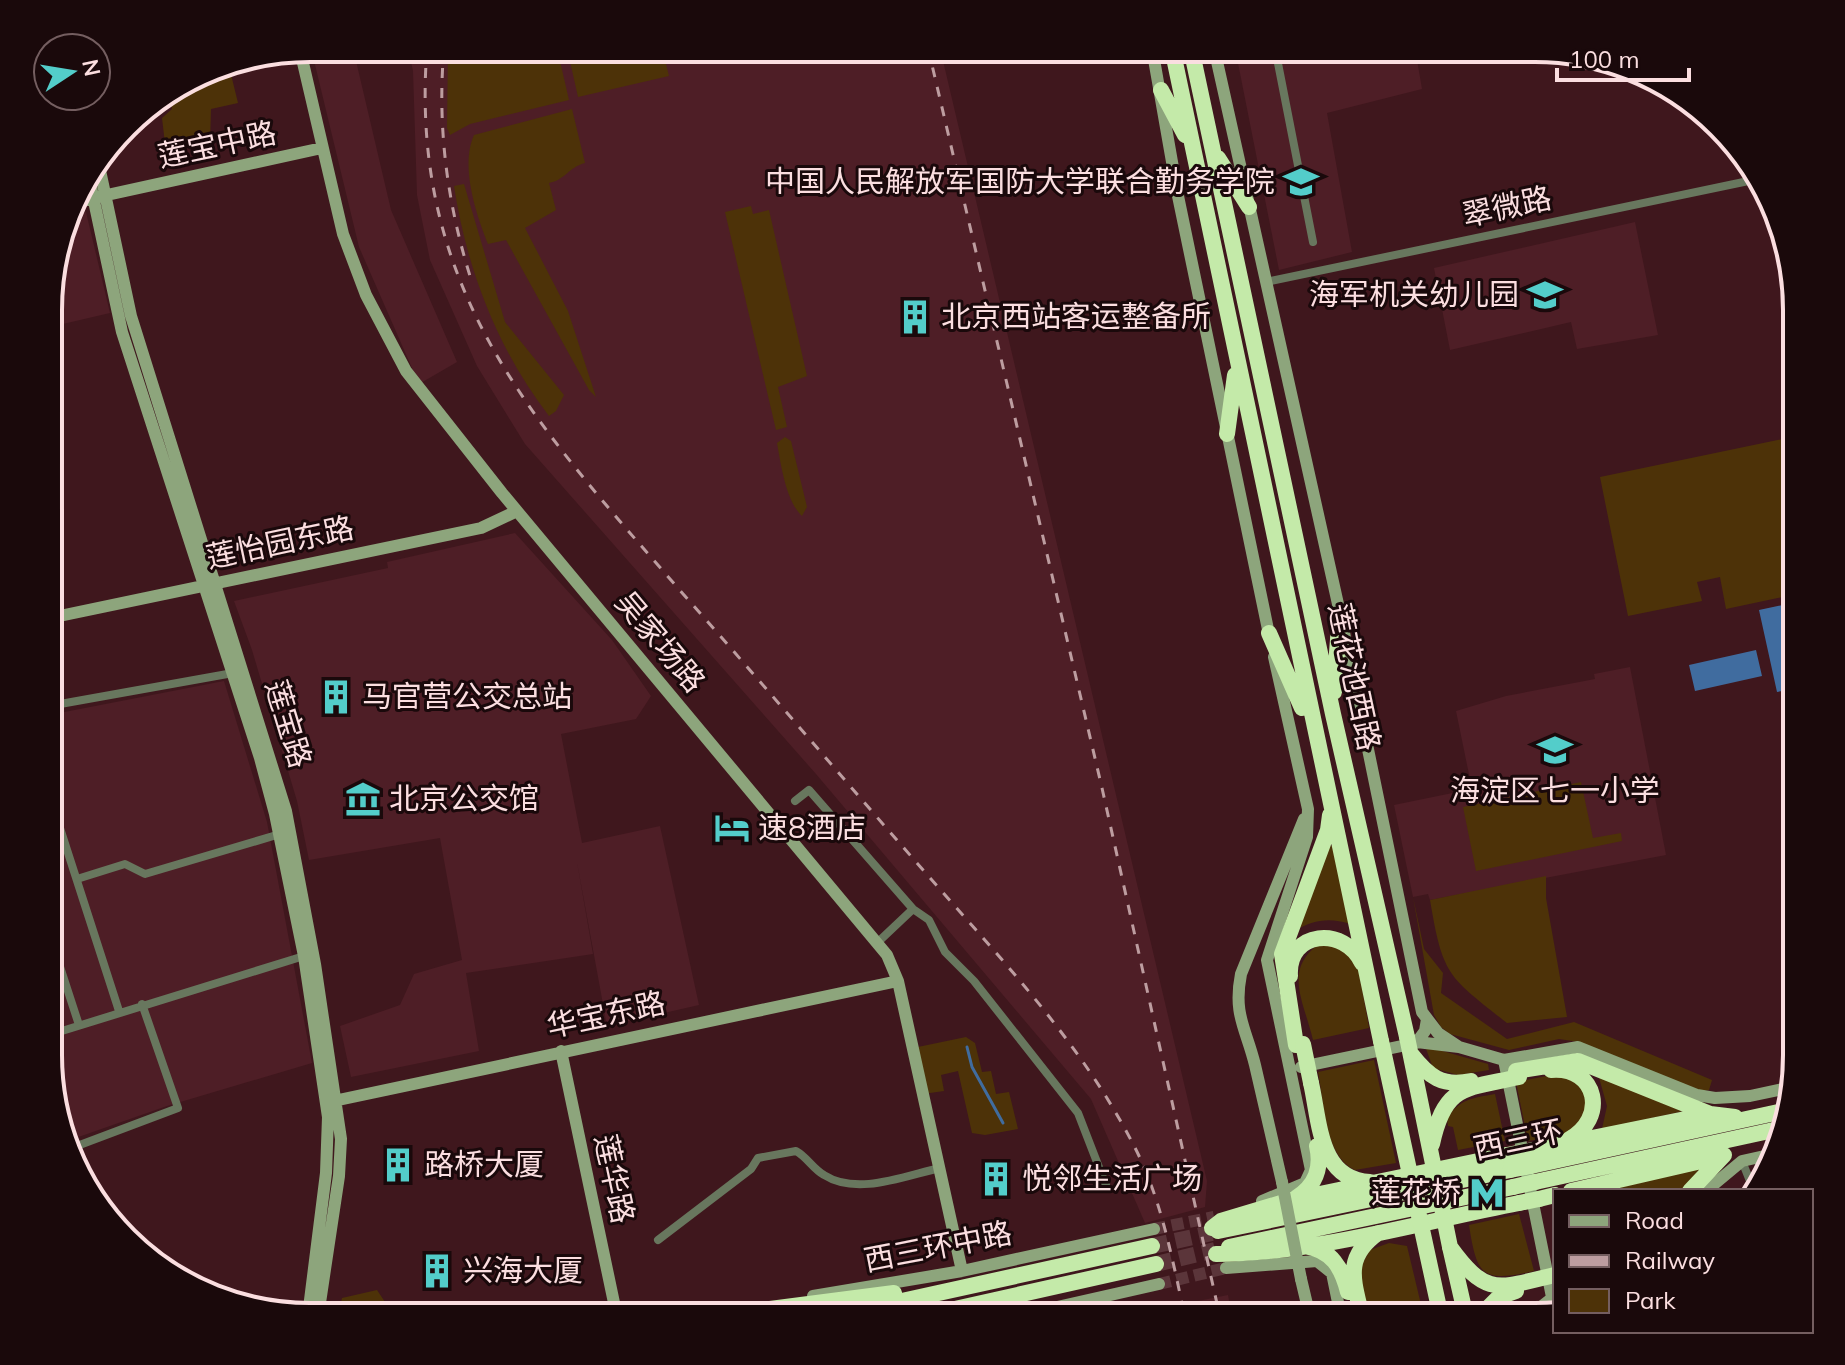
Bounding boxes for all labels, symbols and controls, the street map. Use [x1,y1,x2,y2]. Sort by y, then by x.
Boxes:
north arrow [32,32,112,112]
scale bar [1557,32,1689,82]
text: 100 m [1569,44,1640,74]
text: N [76,57,107,79]
street label: 莲宝中路 [154,113,279,175]
place label: 中国人民解放军国防大学联合勤务学院 [765,162,1275,200]
school or university icon: 中国人民解放军国防大学联合勤务学院 [1282,163,1320,201]
street label: 翠微路 [1459,178,1555,234]
place label: 海军机关幼儿园 [1309,275,1519,313]
school or university icon: 海军机关幼儿园 [1526,276,1564,314]
place label: 北京西站客运整备所 [941,297,1211,335]
building icon: 北京西站客运整备所 [896,298,934,336]
street label: 莲怡园东路 [202,508,357,576]
street label: 吴家场路 [608,583,714,700]
street label: 莲花池西路 [1321,599,1389,754]
street label: 莲宝路 [258,675,320,772]
place label: 马官营公交总站 [362,677,572,715]
building icon: 马官营公交总站 [317,678,355,716]
school or university icon: 海淀区七一小学 [1536,731,1574,769]
place label: 海淀区七一小学 [1450,771,1660,809]
place label: 北京公交馆 [389,779,539,817]
museum icon: 北京公交馆 [344,780,382,818]
place label: 速8酒店 [758,808,866,846]
hotel icon: 速8酒店 [713,809,751,847]
street label: 华宝东路 [543,983,668,1045]
street label: 西三环 [1470,1111,1566,1167]
street label: 莲华路 [587,1131,643,1227]
place label: 路桥大厦 [424,1145,544,1183]
building icon: 路桥大厦 [379,1146,417,1184]
place label: 悦邻生活广场 [1022,1159,1202,1197]
building icon: 悦邻生活广场 [977,1160,1015,1198]
place label: 莲花桥 [1371,1173,1461,1211]
metro station icon: 莲花桥 [1468,1174,1506,1212]
legend [1553,1189,1813,1333]
text: Road [1625,1205,1684,1235]
street label: 西三环中路 [861,1213,1015,1279]
text: Railway [1625,1245,1715,1275]
place label: 兴海大厦 [463,1251,583,1289]
building icon: 兴海大厦 [418,1252,456,1290]
text: Park [1625,1285,1676,1315]

